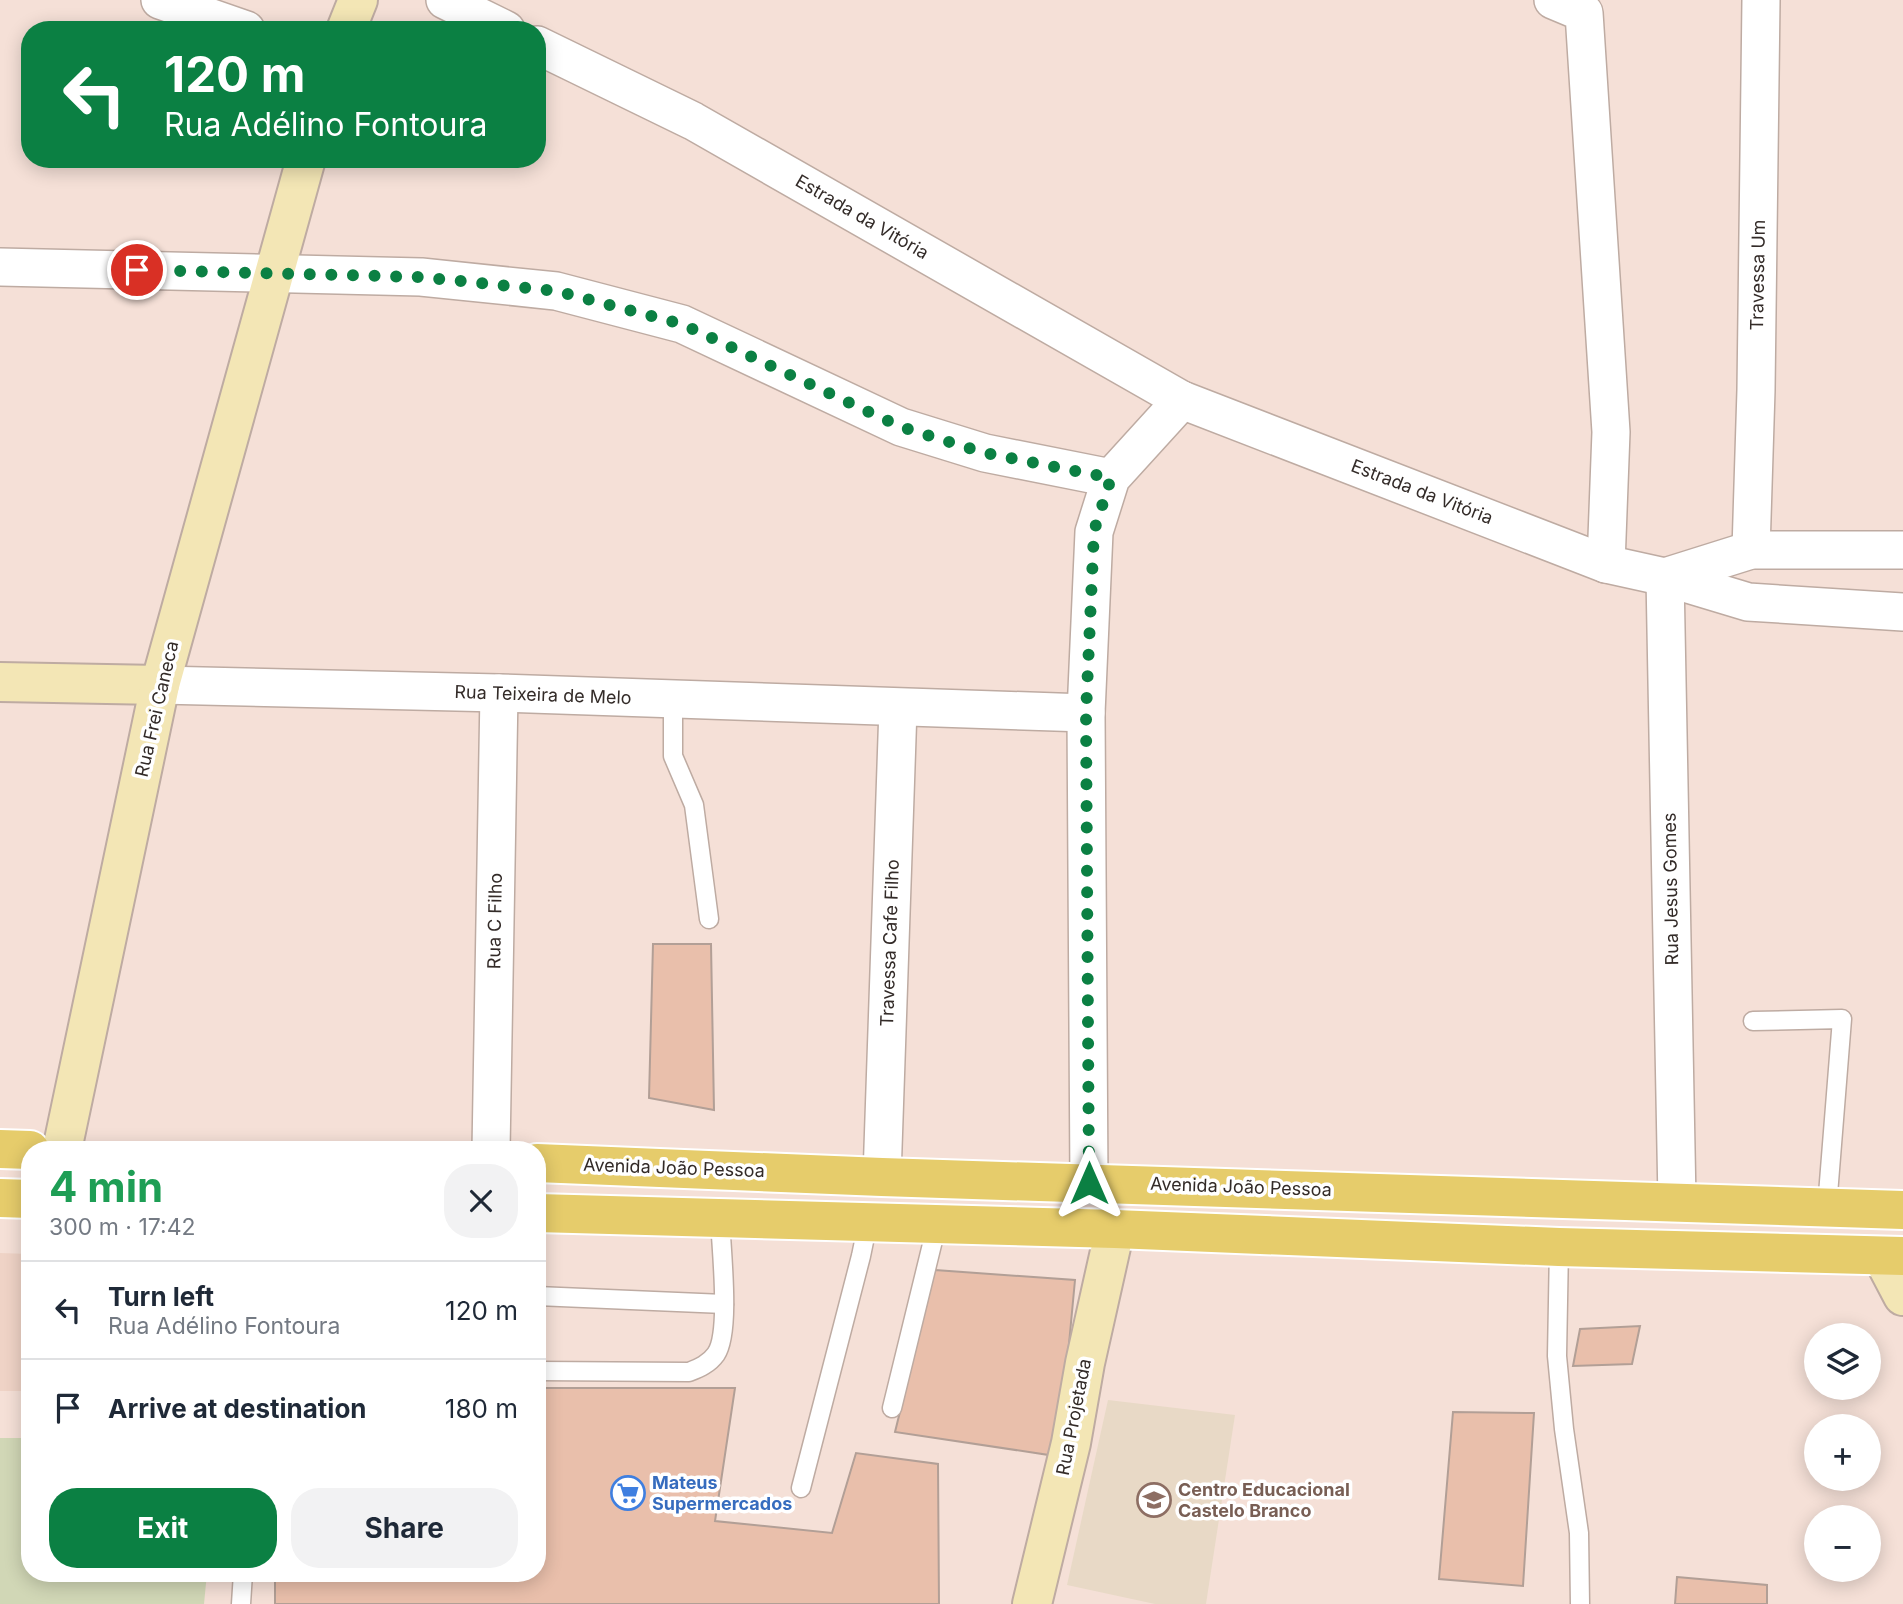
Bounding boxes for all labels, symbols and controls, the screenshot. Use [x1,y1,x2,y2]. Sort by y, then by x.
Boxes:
text: 120 m [164,45,305,104]
icon: left [49,49,140,140]
text: Rua Adélino Fontoura [164,105,487,144]
street label: Estrada da Vitória [792,170,933,263]
street label: Travessa Um [1746,219,1769,331]
pin [107,240,167,300]
icon: arrive [118,251,156,289]
street label: Estrada da Vitória [1348,455,1496,528]
street label: Rua Frei Caneca [131,639,182,779]
street label: Rua Teixeira de Melo [454,681,632,708]
street label: Rua Jesus Gomes [1659,812,1682,966]
street label: Travessa Cafe Filho [876,859,903,1027]
street label: Rua C Filho [483,873,506,969]
position arrow [1052,1146,1126,1220]
street label: Avenida João Pessoa [583,1154,765,1181]
text: 4 min [49,1161,163,1212]
button: close [444,1164,518,1238]
street label: Avenida João Pessoa [1150,1173,1332,1200]
text: 300 m · 17:42 [49,1213,196,1241]
text: Turn left [108,1281,214,1312]
icon: left [49,1291,87,1329]
text: 120 m [445,1295,518,1326]
text: Rua Adélino Fontoura [108,1312,340,1340]
map controls [1804,1323,1881,1582]
button: layers [1804,1323,1881,1400]
street label: Rua Projetada [1052,1357,1095,1477]
icon: arrive [49,1389,87,1427]
text: Arrive at destination [108,1393,367,1424]
text: 180 m [445,1393,518,1424]
button: + [1804,1414,1881,1491]
place label: Mateus Supermercados [652,1472,792,1514]
supermarket icon: Mateus Supermercados [609,1474,647,1512]
place label: Centro Educacional Castelo Branco [1178,1479,1350,1521]
school or university icon: Centro Educacional Castelo Branco [1135,1481,1173,1519]
button: Exit [49,1488,277,1568]
button: Share [291,1488,518,1568]
button: − [1804,1505,1881,1582]

